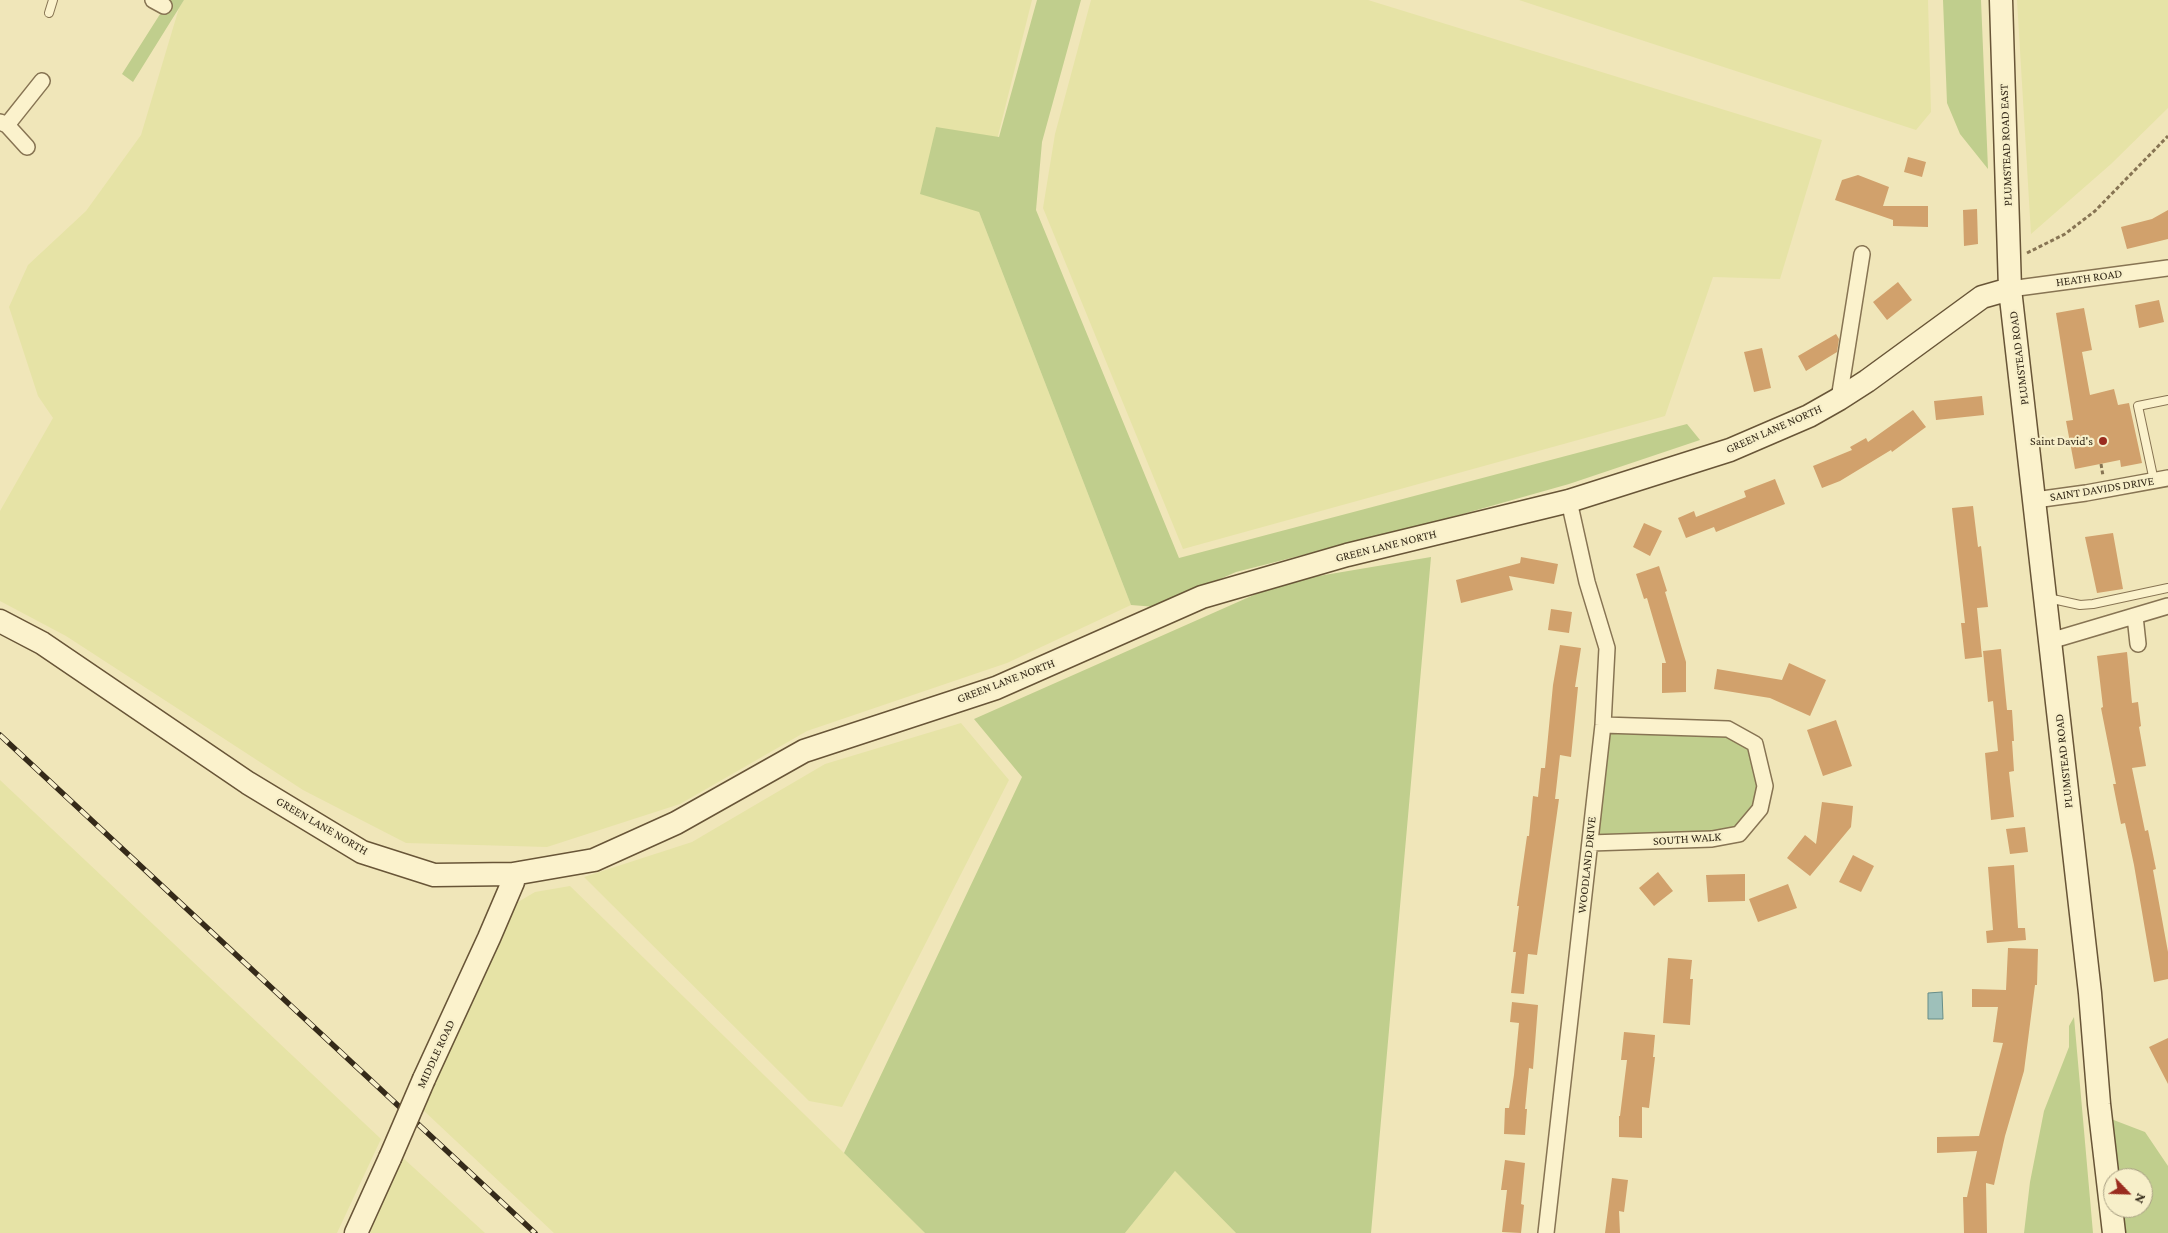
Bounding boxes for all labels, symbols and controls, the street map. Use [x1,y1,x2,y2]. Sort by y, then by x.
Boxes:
street label: PLUMSTEAD ROAD EAST [1997,84,2015,206]
street label: HEATH ROAD [2055,266,2123,290]
street label: PLUMSTEAD ROAD [2006,310,2032,406]
street label: GREEN LANE NORTH [1724,401,1824,457]
place label: Saint David's [2030,434,2093,448]
marker: Saint David's [2097,435,2109,447]
street label: SAINT DAVIDS DRIVE [2049,474,2155,504]
street label: GREEN LANE NORTH [1334,526,1438,566]
street label: GREEN LANE NORTH [955,656,1057,706]
street label: PLUMSTEAD ROAD [2052,713,2076,809]
street label: GREEN LANE NORTH [274,794,370,858]
street label: WOODLAND DRIVE [1575,816,1599,914]
street label: SOUTH WALK [1652,829,1722,849]
street label: MIDDLE ROAD [414,1018,458,1090]
north arrow [2103,1168,2153,1218]
text: N [2132,1191,2150,1206]

